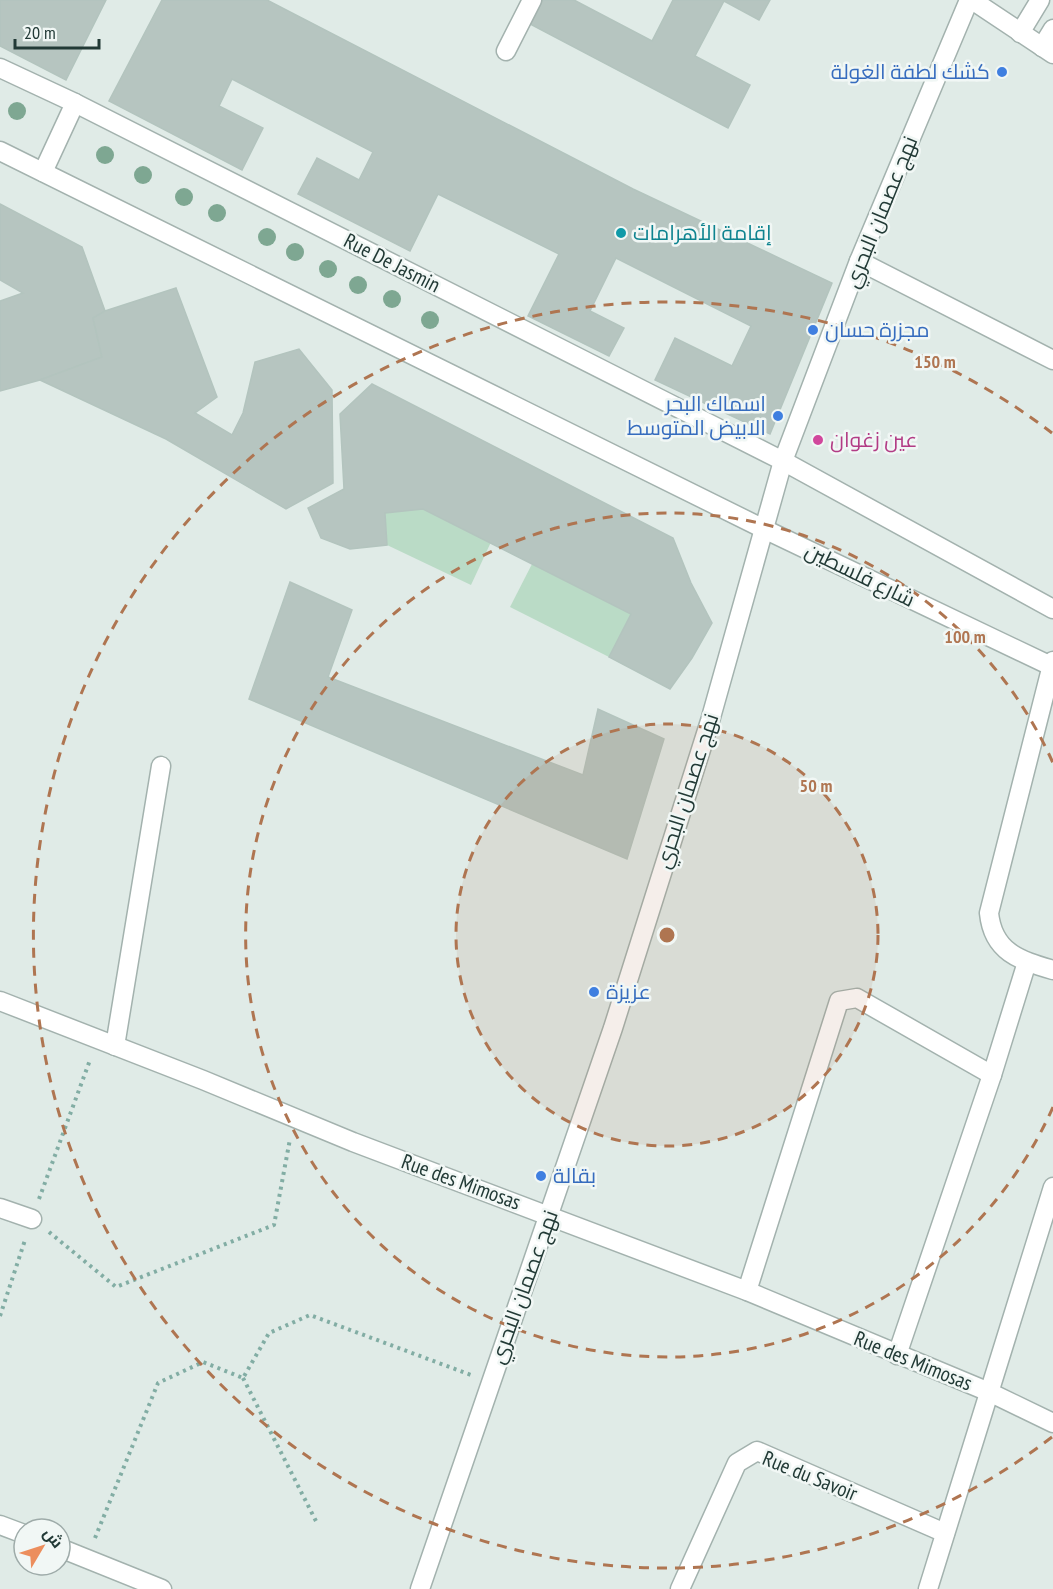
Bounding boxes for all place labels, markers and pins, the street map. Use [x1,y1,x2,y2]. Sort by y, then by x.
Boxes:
place label: كشك لطفة الغولة [831,58,990,85]
marker: كشك لطفة الغولة [995,65,1009,79]
place label: إقامة الأهرامات [633,219,772,246]
marker: إقامة الأهرامات [614,226,628,240]
place label: مجزرة حسان [825,316,930,343]
marker: مجزرة حسان [806,323,820,337]
place label: اسماك البحر الابيض المتوسط [627,390,766,441]
marker: اسماك البحر الابيض المتوسط [771,409,785,423]
place label: عين زغوان [830,426,917,453]
marker: عين زغوان [811,433,825,447]
centre of rings [657,925,677,945]
place label: عزيزة [606,978,651,1005]
marker: عزيزة [587,985,601,999]
place label: بقالة [553,1162,596,1189]
marker: بقالة [534,1169,548,1183]

